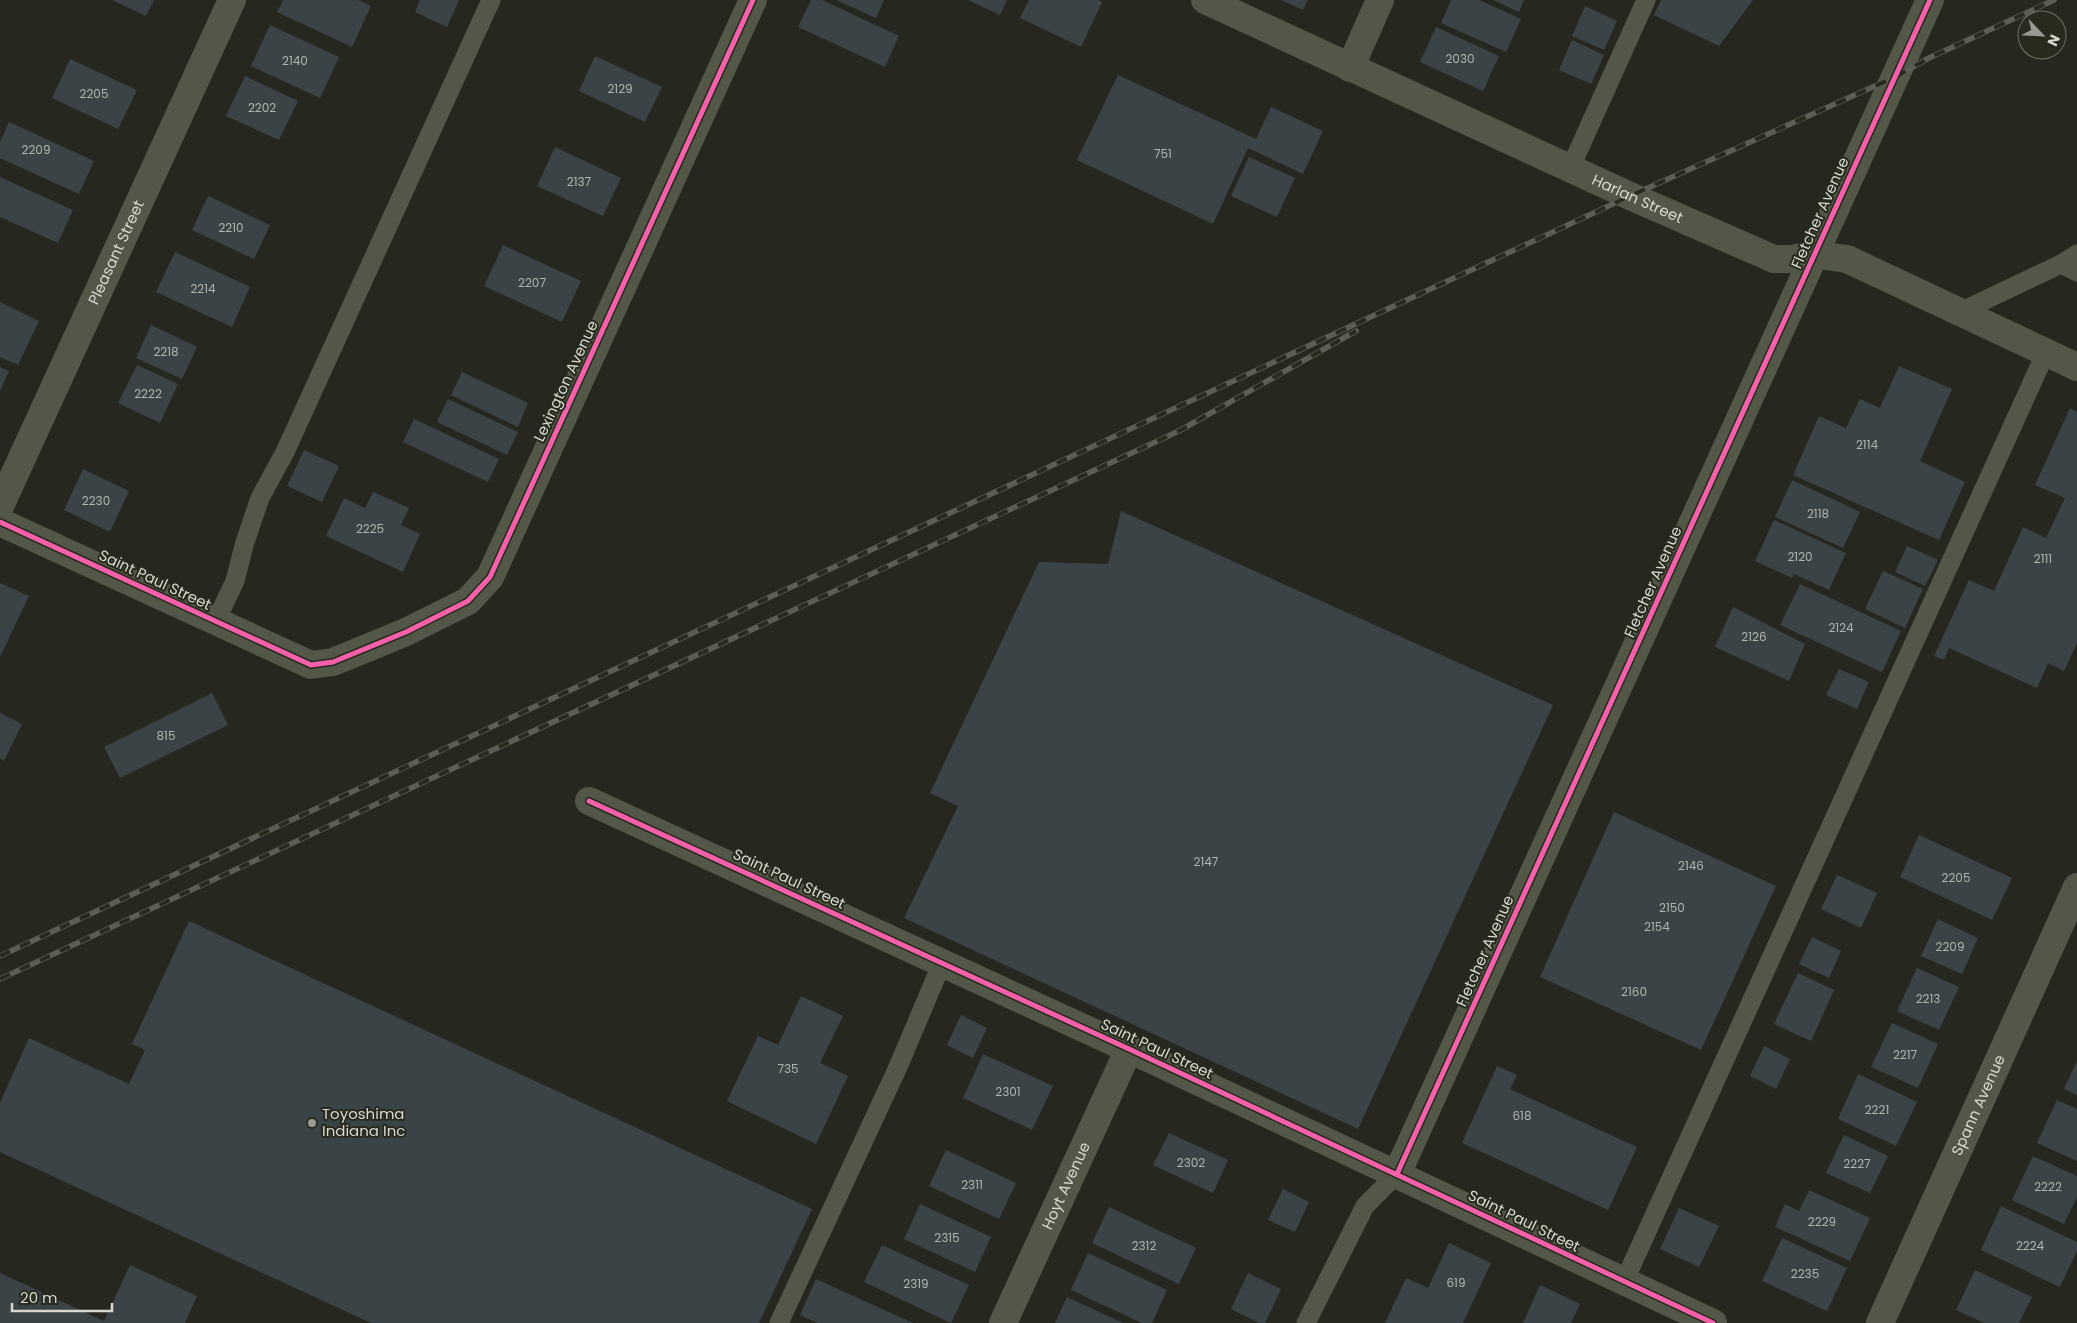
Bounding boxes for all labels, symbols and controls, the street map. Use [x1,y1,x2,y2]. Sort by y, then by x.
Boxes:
north arrow [2017,10,2067,60]
text: N [2042,31,2065,49]
house number: 2030 [1445,50,1475,67]
house number: 2140 [282,52,308,69]
house number: 2129 [607,80,633,97]
house number: 2205 [80,85,108,102]
house number: 2202 [248,99,276,116]
house number: 2209 [22,141,50,158]
house number: 751 [1154,145,1172,162]
street label: Fletcher Avenue [1786,154,1854,272]
street label: Harlan Street [1589,169,1686,228]
house number: 2137 [567,173,592,190]
street label: Pleasant Street [83,196,149,308]
house number: 2210 [218,219,244,236]
house number: 2207 [518,274,546,291]
house number: 2214 [190,280,216,297]
street label: Lexington Avenue [528,317,603,445]
house number: 2218 [153,343,179,360]
house number: 2222 [134,385,162,402]
house number: 2114 [1856,436,1879,453]
house number: 2230 [82,492,110,509]
house number: 2118 [1807,505,1829,522]
house number: 2225 [356,520,384,537]
street label: Fletcher Avenue [1619,523,1687,641]
street label: Saint Paul Street [96,544,215,615]
house number: 2120 [1787,548,1813,565]
house number: 2111 [2034,550,2052,567]
house number: 2124 [1828,619,1854,636]
house number: 2126 [1741,628,1767,645]
house number: 815 [157,727,175,744]
street label: Saint Paul Street [730,843,849,914]
house number: 2147 [1194,853,1219,870]
house number: 2146 [1678,857,1704,874]
house number: 2205 [1942,869,1970,886]
street label: Fletcher Avenue [1451,892,1519,1010]
house number: 2150 [1659,899,1685,916]
house number: 2154 [1644,918,1670,935]
house number: 2209 [1936,938,1964,955]
house number: 2160 [1621,983,1647,1000]
house number: 2213 [1916,990,1940,1007]
street label: Saint Paul Street [1098,1013,1217,1084]
house number: 2217 [1893,1046,1918,1063]
street label: Spann Avenue [1946,1051,2010,1159]
house number: 735 [777,1060,799,1077]
house number: 2301 [995,1083,1021,1100]
house number: 2221 [1865,1101,1889,1118]
place label: Toyoshima Indiana Inc [322,1103,405,1141]
house number: 618 [1512,1107,1532,1124]
marker: Toyoshima Indiana Inc [306,1117,318,1129]
street label: Hoyt Avenue [1036,1138,1095,1233]
house number: 2302 [1177,1154,1205,1171]
house number: 2227 [1843,1155,1871,1172]
house number: 2311 [961,1176,983,1193]
house number: 2222 [2034,1178,2062,1195]
street label: Saint Paul Street [1465,1184,1584,1257]
house number: 2229 [1808,1213,1836,1230]
house number: 2315 [934,1229,960,1246]
house number: 2312 [1132,1237,1156,1254]
house number: 2224 [2016,1237,2045,1254]
house number: 2235 [1791,1265,1819,1282]
house number: 619 [1446,1274,1466,1291]
house number: 2319 [903,1275,929,1292]
scale bar [12,1280,112,1312]
text: 20 m [20,1287,58,1308]

